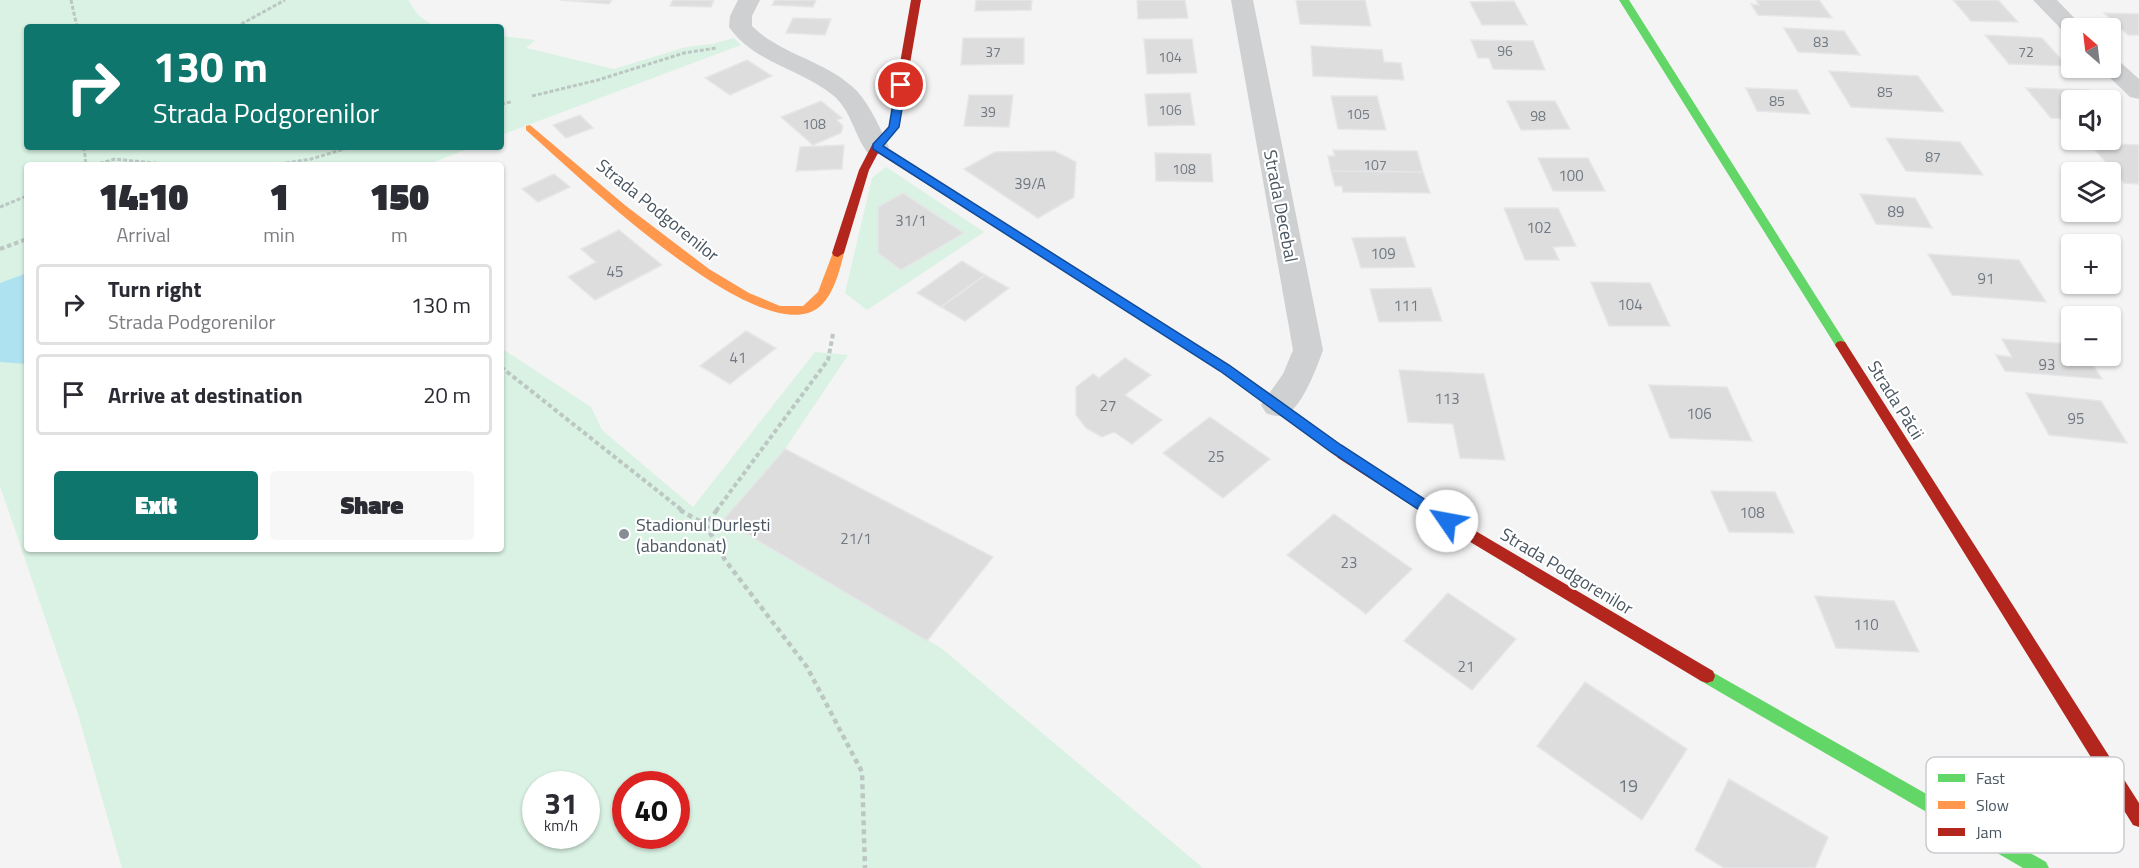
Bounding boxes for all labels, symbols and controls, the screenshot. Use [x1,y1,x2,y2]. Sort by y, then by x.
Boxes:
north arrow [2061,18,2121,78]
map controls [2061,18,2121,366]
house number: 83 [1813,31,1829,52]
text: 130 m [153,34,268,98]
house number: 96 [1497,40,1513,61]
house number: 37 [985,41,1001,62]
house number: 72 [2018,41,2034,62]
house number: 104 [1158,46,1182,67]
icon: right [54,48,132,126]
pin [875,59,926,110]
icon: arrive [884,68,917,101]
house number: 85 [1877,81,1893,102]
house number: 85 [1769,90,1785,111]
button: sound [2061,90,2121,150]
text: Strada Podgorenilor [153,92,379,133]
house number: 106 [1158,99,1182,120]
house number: 39 [980,101,996,122]
house number: 105 [1346,103,1370,124]
house number: 98 [1530,105,1546,126]
house number: 108 [802,113,826,134]
house number: 87 [1925,146,1941,167]
street label: Strada Decebal [1257,148,1305,264]
street label: Strada Podgorenilor [591,152,725,268]
house number: 107 [1363,154,1387,175]
house number: 108 [1172,158,1196,179]
button: layers [2061,162,2121,222]
house number: 100 [1558,164,1584,187]
text: 14:10 [99,169,188,224]
text: 1 [269,169,289,224]
text: 150 [370,169,429,224]
house number: 39/A [1014,172,1046,195]
house number: 89 [1888,200,1904,223]
house number: 31/1 [895,209,927,232]
house number: 102 [1526,216,1552,239]
text: Arrival [116,219,171,250]
text: min [263,219,295,250]
text: m [391,219,408,250]
button: + [2061,234,2121,294]
house number: 109 [1370,242,1396,265]
house number: 45 [607,260,623,283]
house number: 91 [1978,267,1994,290]
text: Turn right [108,272,202,306]
icon: right [57,288,90,321]
text: 130 m [411,288,471,322]
house number: 104 [1617,293,1643,316]
house number: 111 [1393,294,1419,317]
text: Strada Podgorenilor [108,306,275,337]
button: − [2061,306,2121,366]
house number: 41 [730,346,746,369]
house number: 93 [2039,353,2055,376]
street label: Strada Păcii [1861,355,1931,445]
icon: arrive [57,378,90,411]
text: Arrive at destination [108,378,303,412]
text: 20 m [423,378,471,412]
house number: 113 [1434,387,1460,410]
house number: 27 [1100,394,1116,417]
house number: 106 [1686,402,1712,425]
house number: 95 [2068,407,2084,430]
house number: 25 [1208,445,1224,468]
button: Exit [54,471,258,540]
button: Share [270,471,474,540]
position arrow [1415,489,1479,553]
house number: 108 [1739,501,1765,524]
place label: Stadionul Durlești (abandonat) [636,511,771,559]
street label: Strada Podgorenilor [1495,521,1639,621]
marker: Stadionul Durlești (abandonat) [617,527,631,541]
house number: 21/1 [840,527,872,550]
house number: 23 [1341,551,1357,574]
house number: 110 [1853,613,1879,636]
house number: 21 [1458,655,1474,678]
legend [1926,757,2124,853]
text: Fast [1976,766,2005,790]
speed limit sign: 40 [612,771,690,849]
house number: 19 [1618,772,1638,799]
text: 31 [544,780,578,826]
text: Slow [1976,793,2009,817]
text: km/h [544,814,578,837]
text: Jam [1976,820,2002,844]

